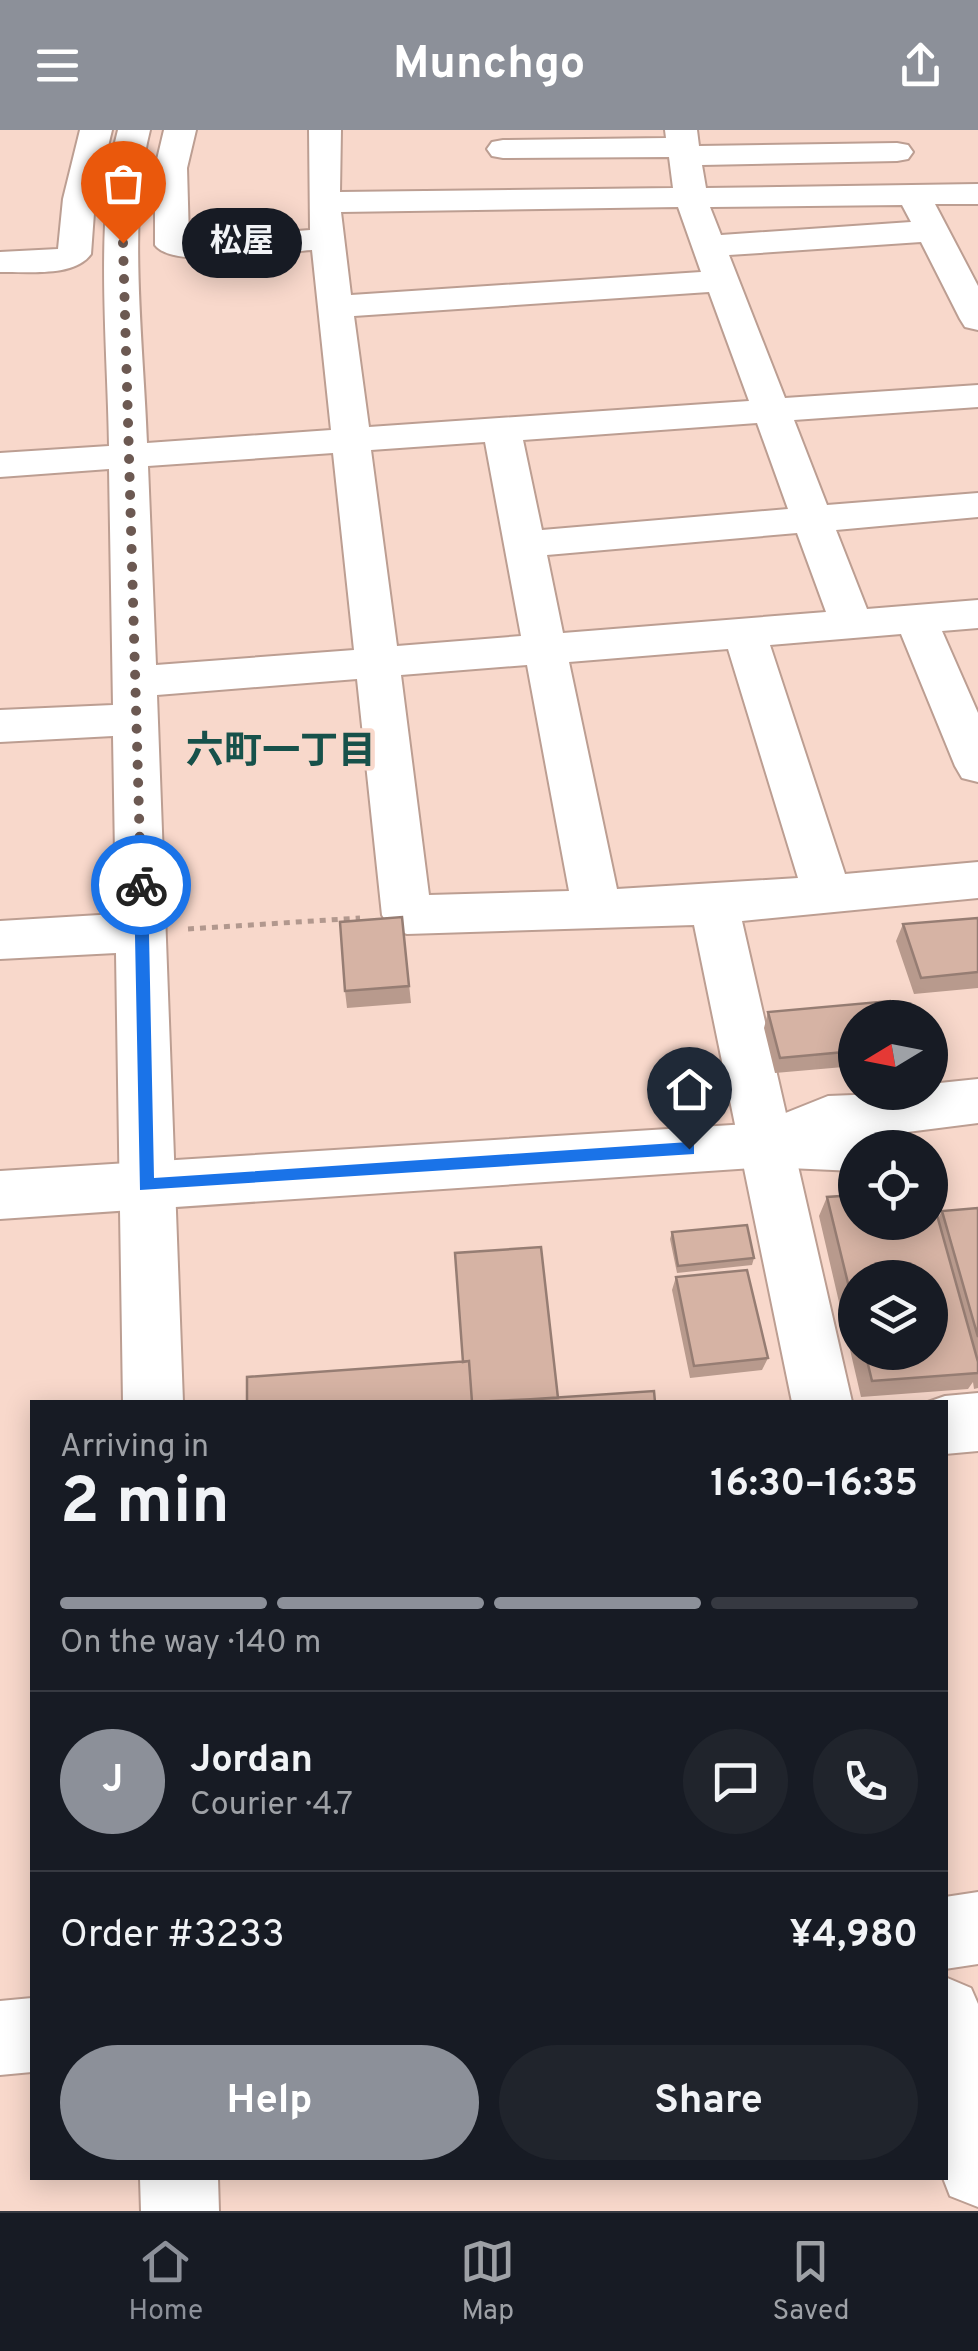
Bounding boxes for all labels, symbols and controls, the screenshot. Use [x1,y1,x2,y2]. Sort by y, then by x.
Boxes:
text: Munchgo [393,37,585,94]
icon: menu [30,38,85,93]
icon: share [893,38,948,93]
pin [81,141,166,244]
icon: bag [96,156,151,211]
callout: 松屋 [183,208,303,278]
text: 松屋 [210,223,274,263]
district label: 六町一丁目 [186,729,376,778]
courier [91,835,191,935]
icon: bike [114,858,169,913]
north arrow [838,1000,948,1110]
map controls [838,1000,948,1370]
pin [647,1047,732,1150]
icon: home [662,1062,717,1117]
button: locate [838,1130,948,1240]
button: layers [838,1260,948,1370]
text: Arriving in [60,1428,209,1468]
text: 16:30–16:35 [710,1461,918,1510]
text: 2 min [60,1464,230,1546]
text: On the way · 140 m [60,1624,321,1664]
button: chat [683,1729,788,1834]
button: phone [813,1729,918,1834]
text: Jordan [190,1737,313,1786]
text: J [102,1757,123,1806]
text: Courier · 4.7 [190,1786,353,1826]
text: Order #3233 [60,1912,285,1961]
text: ¥4,980 [789,1912,918,1961]
button: Help [60,2045,479,2160]
button: Share [499,2045,918,2160]
tab: Home [129,2234,203,2330]
tab: Map [460,2234,515,2330]
tab: Saved [772,2234,849,2330]

